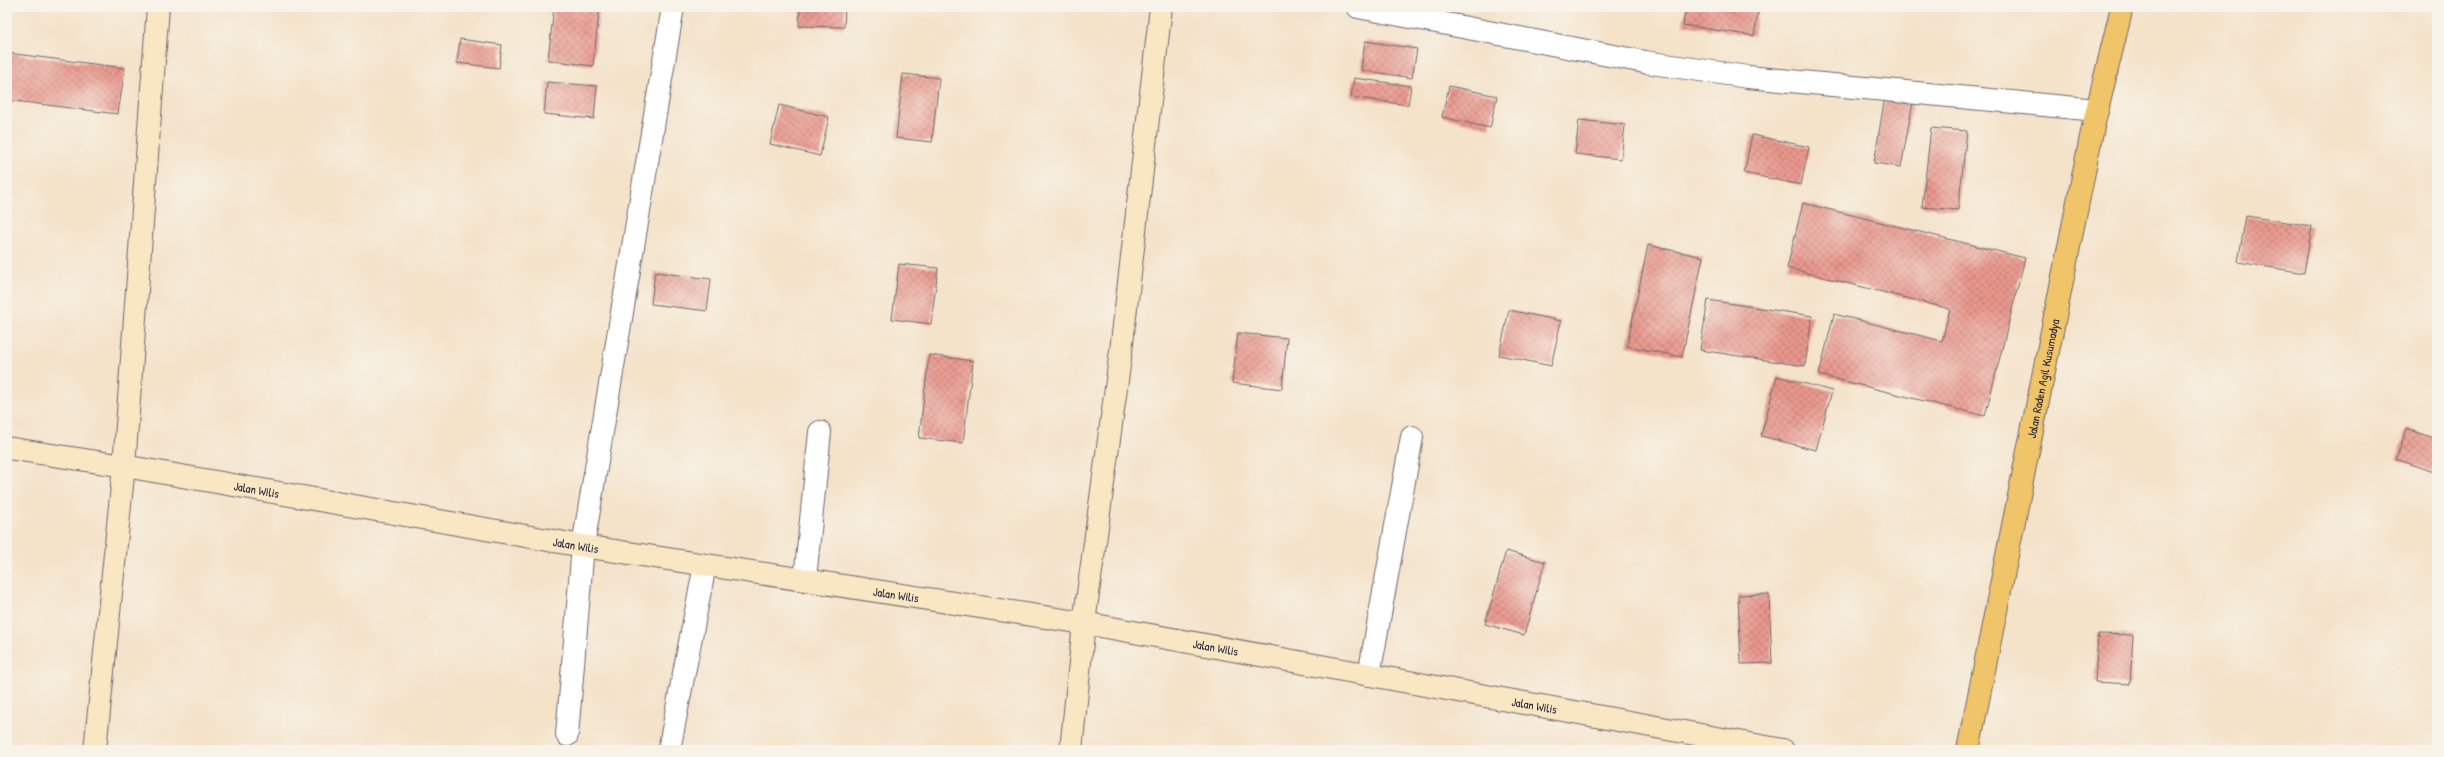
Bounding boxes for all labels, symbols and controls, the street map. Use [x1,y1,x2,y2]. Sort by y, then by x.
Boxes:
street label: Jalan Raden Agil Kusumadya [2022,317,2063,439]
street label: Jalan Wilis [233,477,281,501]
street label: Jalan Wilis [552,532,600,557]
street label: Jalan Wilis [872,582,920,606]
street label: Jalan Wilis [1192,634,1240,659]
street label: Jalan Wilis [1510,692,1559,717]

